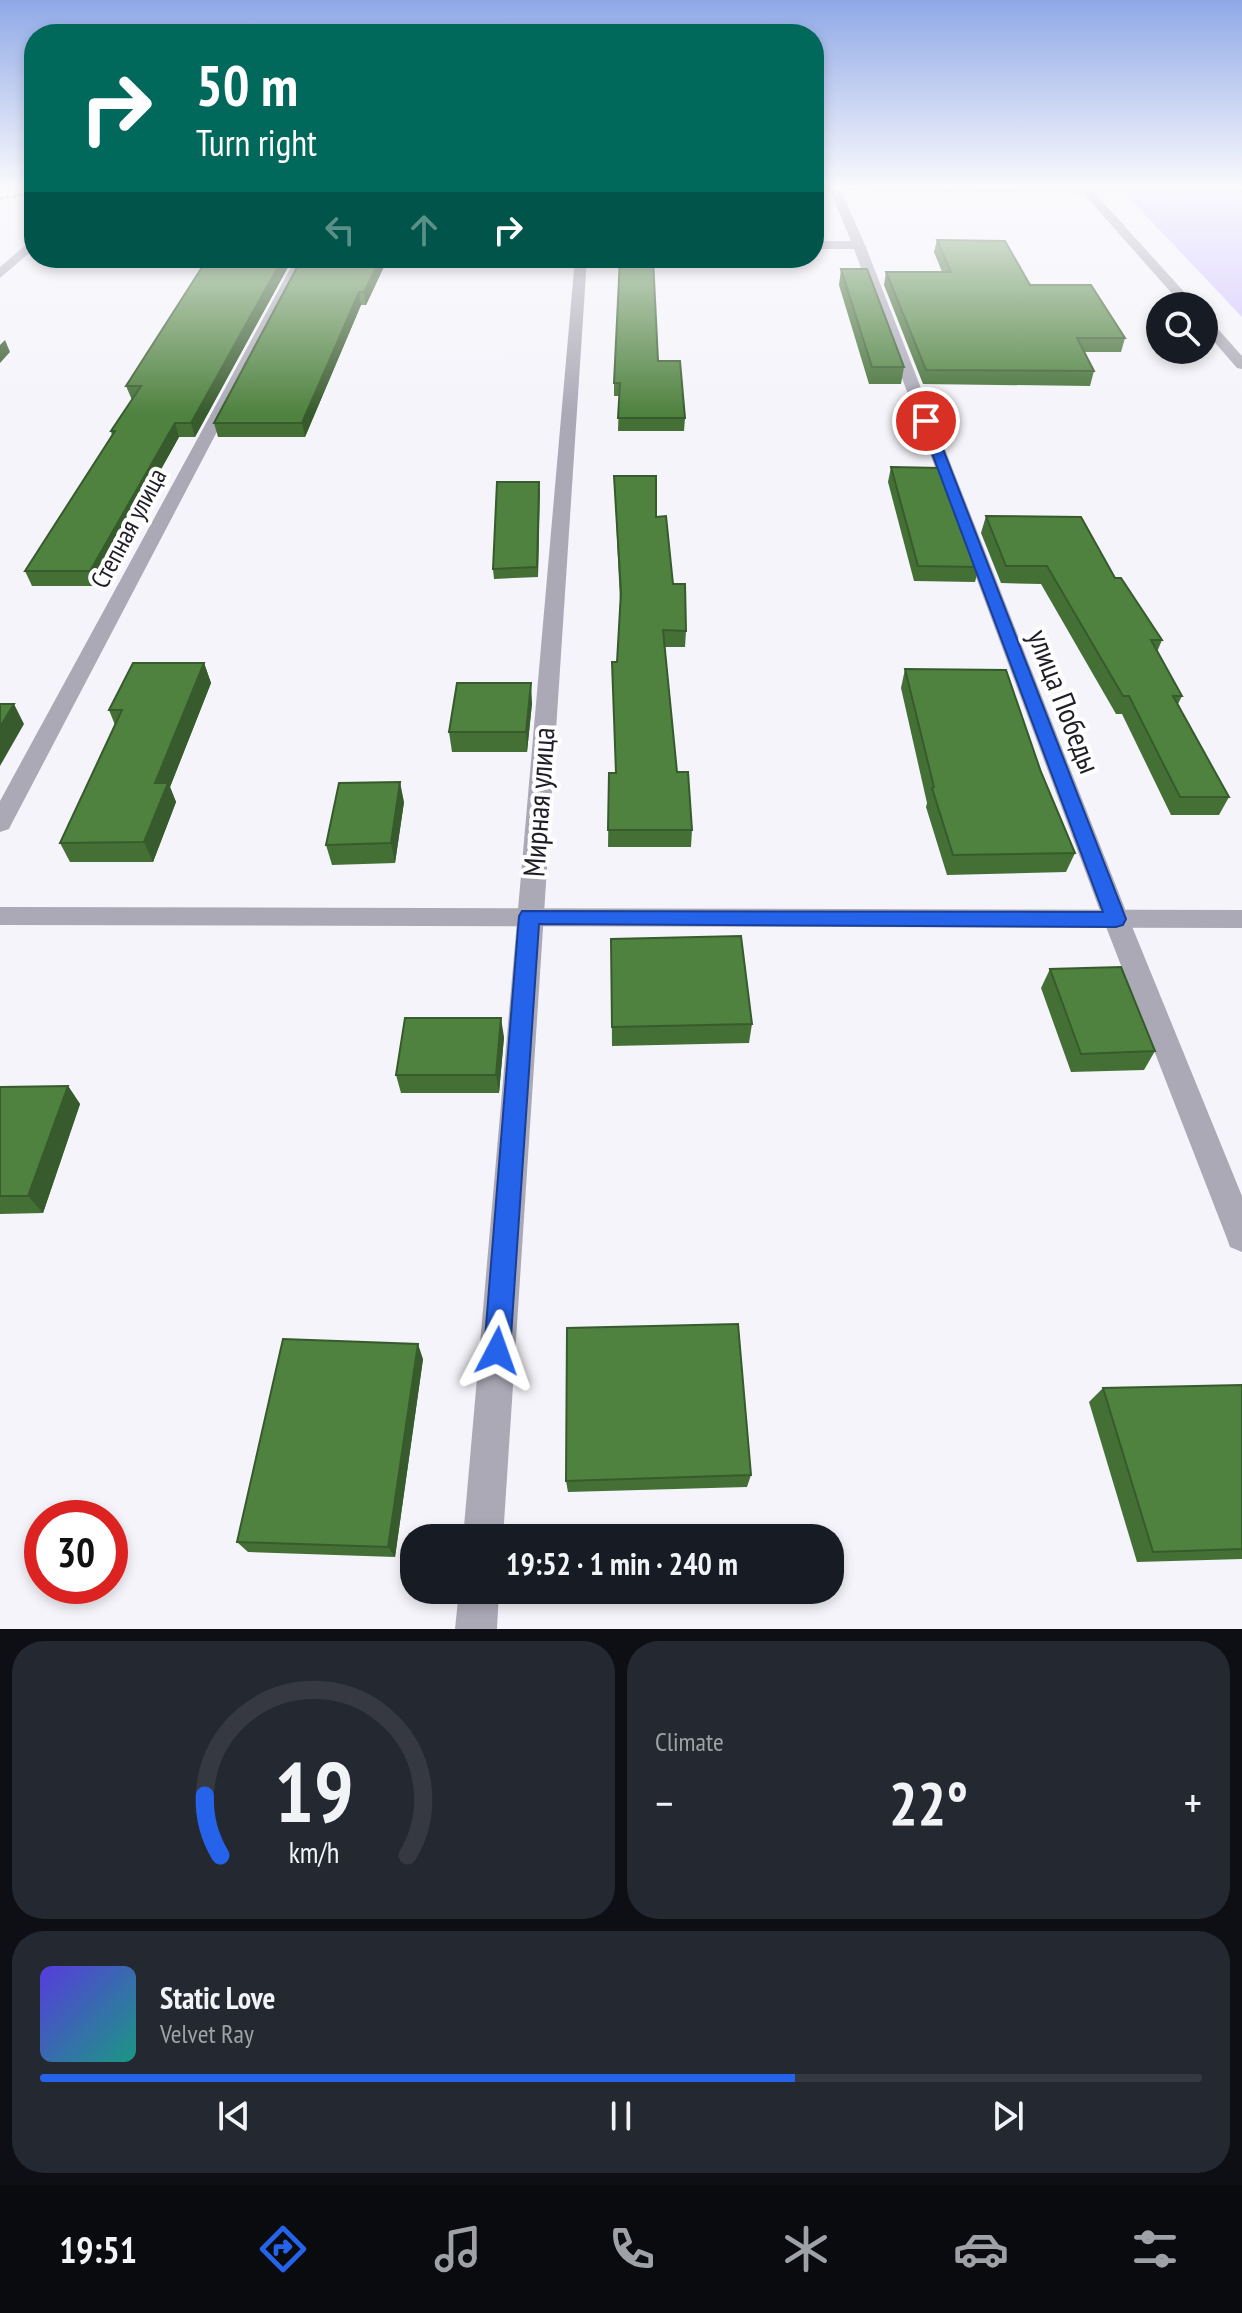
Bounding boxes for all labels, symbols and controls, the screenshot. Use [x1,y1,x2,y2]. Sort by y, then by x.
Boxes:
text: 50 m [196,49,298,121]
icon: right [64,56,168,160]
text: Turn right [196,119,317,166]
icon: left [318,208,362,252]
icon: ahead [402,208,446,252]
icon: right [486,208,530,252]
map controls [1146,292,1218,364]
button: search [1146,292,1218,364]
pin [892,387,960,455]
icon: arrive [904,399,948,443]
street label: Степная улица [83,462,173,594]
street label: улица Победы [1020,624,1110,778]
street label: Мирная улица [513,726,563,878]
position arrow [455,1309,539,1393]
speed limit sign: 30 [24,1500,128,1604]
text: 19:52 · 1 min · 240 m [506,1544,738,1583]
text: Climate [655,1725,724,1758]
text: 19 [274,1737,353,1845]
text: 22° [889,1764,968,1842]
text: − [655,1774,673,1831]
text: + [1184,1774,1202,1831]
text: km/h [288,1834,339,1871]
text: Static Love [160,1978,275,2017]
text: Velvet Ray [160,2017,254,2050]
icon: previous [212,2094,256,2138]
icon: pause [599,2094,643,2138]
icon: next [986,2094,1030,2138]
icon: directions [255,2221,311,2277]
icon: music [430,2221,486,2277]
icon: phone [604,2221,660,2277]
icon: climate [778,2221,834,2277]
icon: car [953,2221,1009,2277]
icon: filters [1127,2221,1183,2277]
text: 19:51 [59,2226,137,2273]

